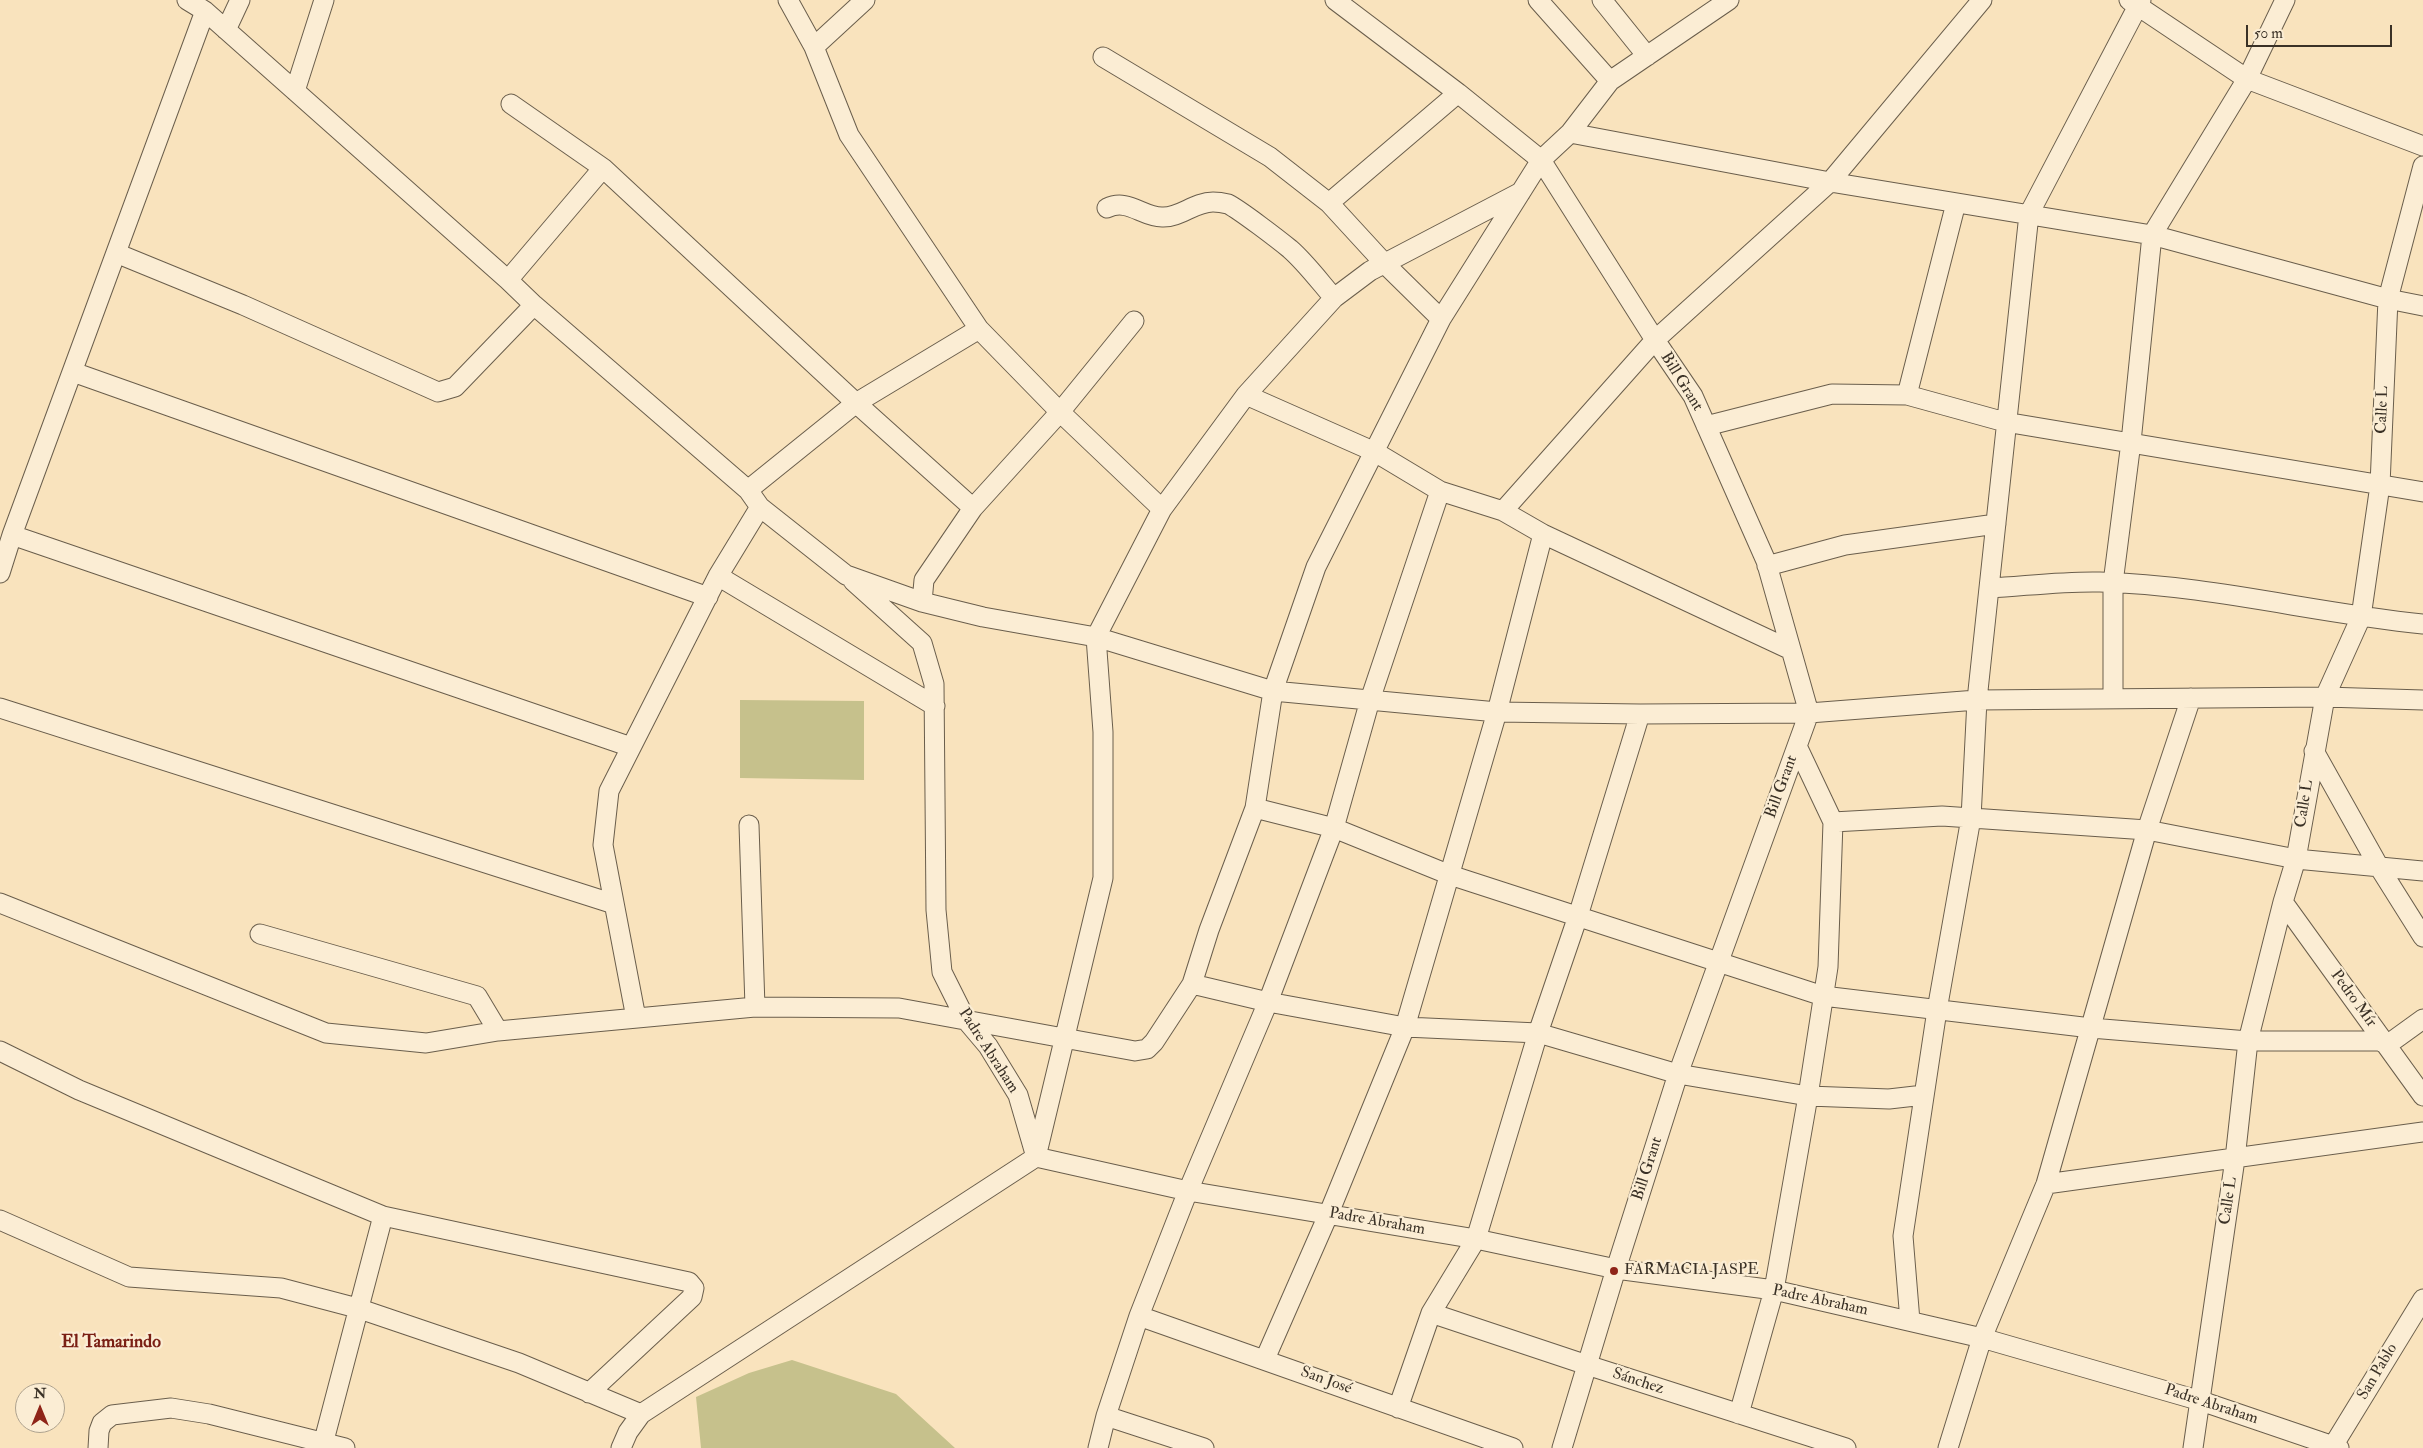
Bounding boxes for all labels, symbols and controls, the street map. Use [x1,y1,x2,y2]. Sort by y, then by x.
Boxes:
scale bar [2248,15,2394,47]
text: 50 m [2254,24,2283,43]
street label: Bill Grant [1655,349,1707,415]
street label: Calle L [2373,386,2393,434]
street label: Bill Grant [1762,753,1802,821]
street label: Calle L [2292,779,2318,829]
street label: Pedro Mír [2326,967,2380,1031]
street label: Padre Abraham [953,1005,1023,1097]
street label: Bill Grant [1629,1135,1667,1203]
street label: Calle L [2216,1176,2242,1226]
street label: Padre Abraham [1327,1204,1427,1240]
place label: FARMACIA JASPE [1624,1261,1759,1281]
marker: FARMACIA JASPE [1608,1265,1620,1277]
street label: Padre Abraham [1770,1281,1870,1321]
district label: El Tamarindo [61,1332,161,1354]
street label: San Pablo [2354,1340,2402,1404]
street label: San José [1298,1363,1354,1399]
street label: Sánchez [1610,1365,1666,1399]
street label: Padre Abraham [2162,1381,2260,1429]
north arrow [15,1383,65,1433]
text: N [34,1385,46,1402]

